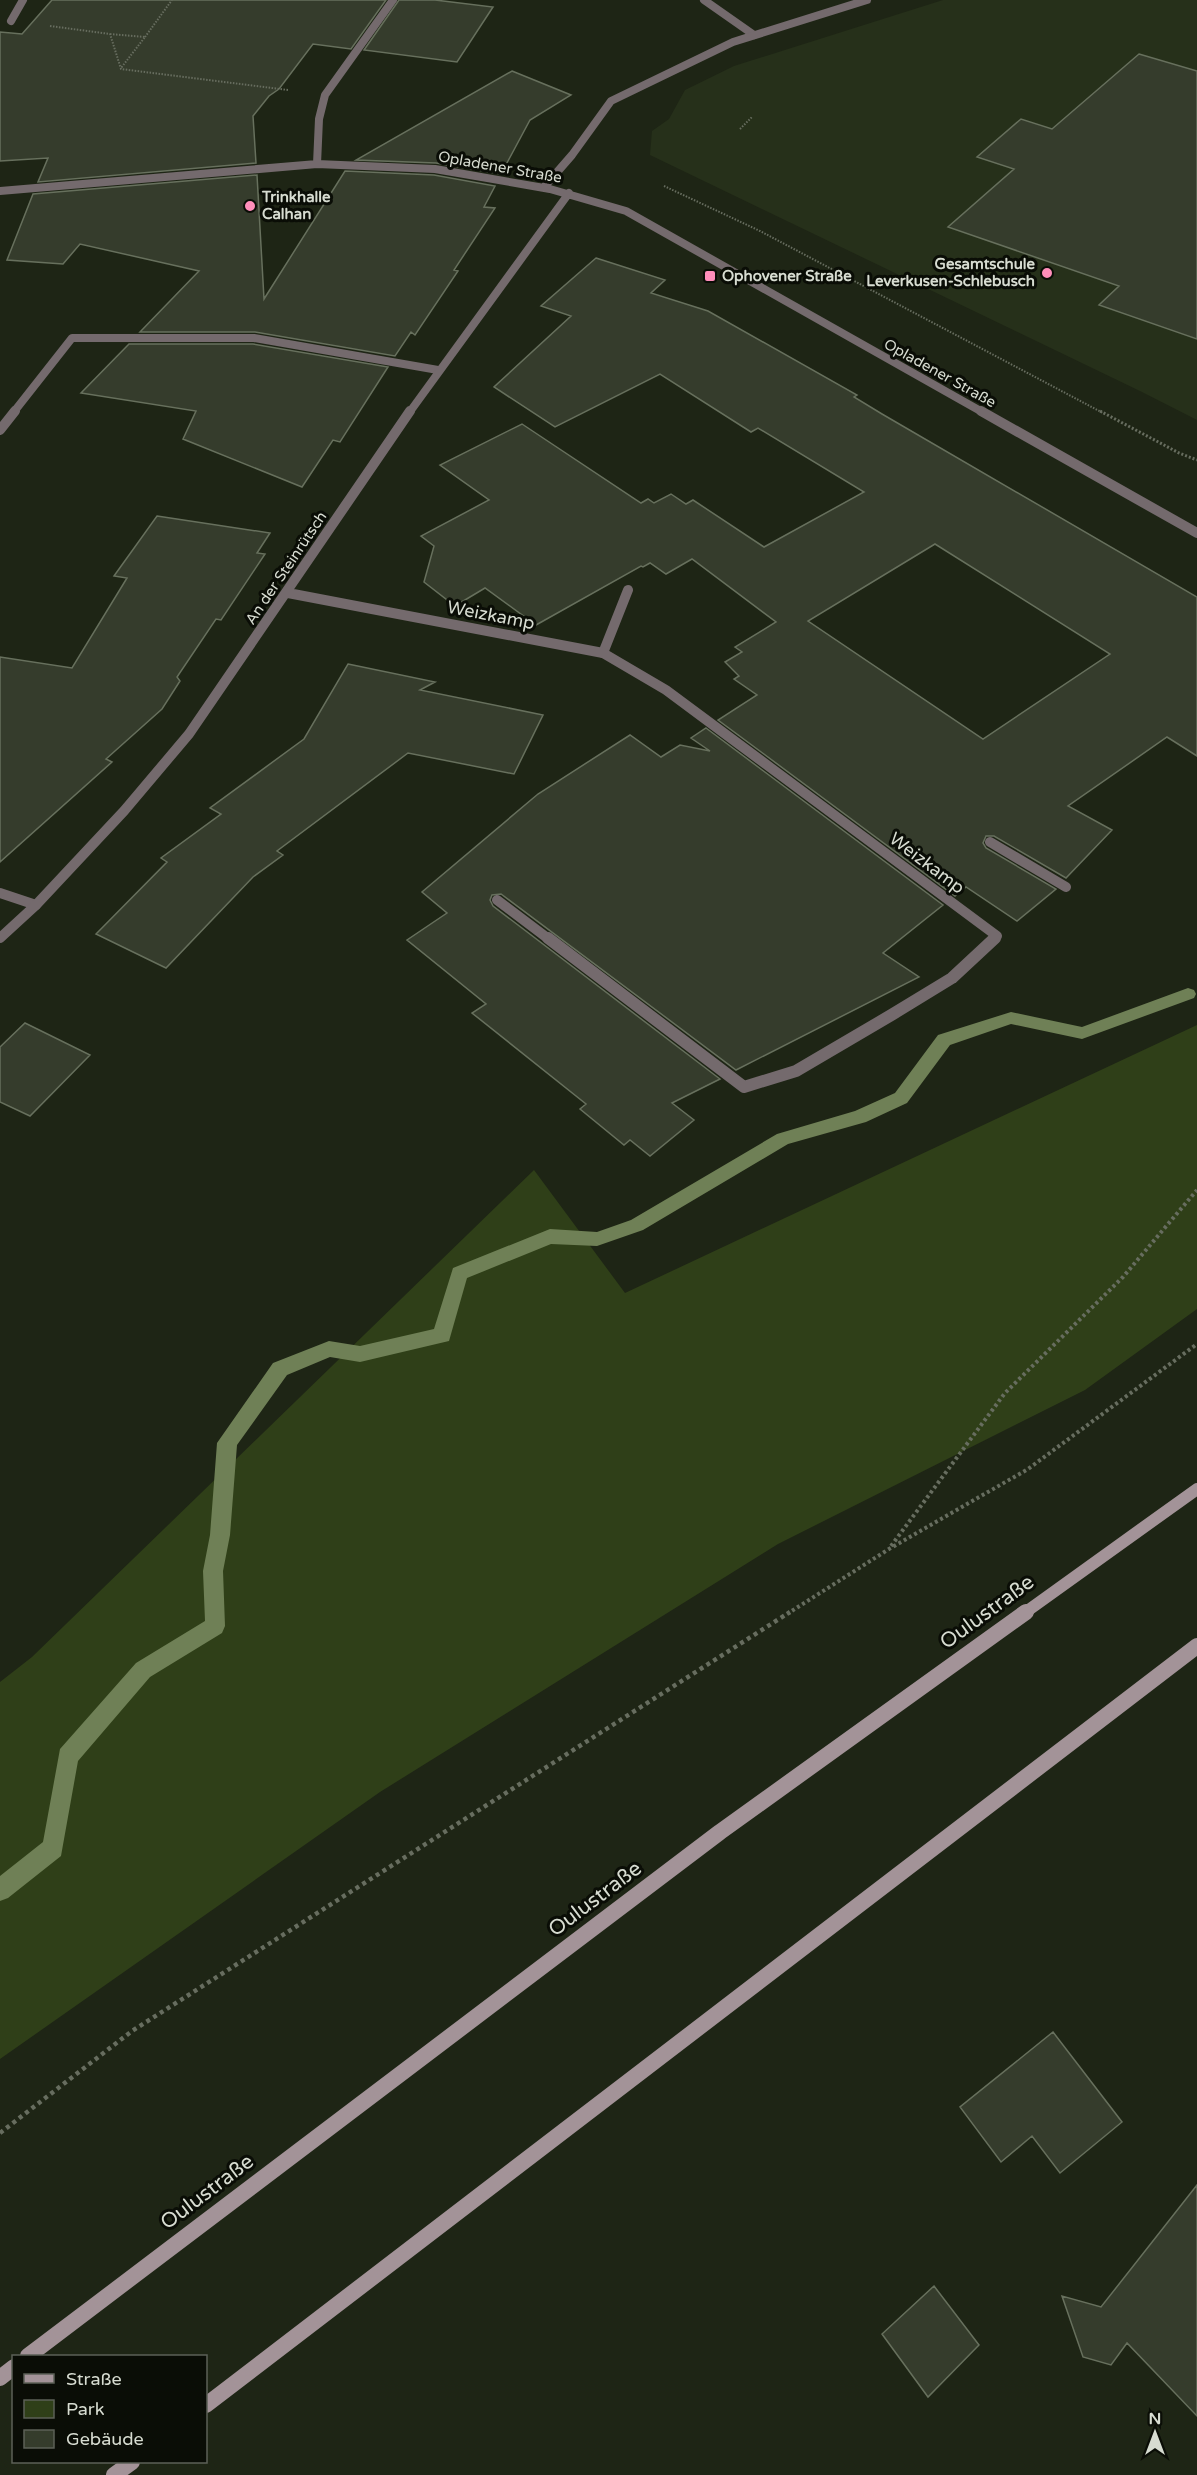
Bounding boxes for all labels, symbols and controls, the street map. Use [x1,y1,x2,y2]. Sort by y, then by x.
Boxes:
street label: Opladener Straße [437,147,563,187]
place label: Trinkhalle Calhan [261,188,331,223]
marker: Trinkhalle Calhan [243,199,257,213]
place label: Gesamtschule Leverkusen-Schlebusch [866,255,1035,290]
marker: Gesamtschule Leverkusen-Schlebusch [1040,266,1054,280]
place label: Ophovener Straße [722,267,852,286]
marker: Ophovener Straße [703,269,717,283]
street label: Opladener Straße [881,335,999,411]
street label: An der Steinrütsch [241,508,331,628]
street label: Weizkamp [445,596,537,634]
street label: Weizkamp [885,828,969,898]
street label: Oulustraße [935,1569,1039,1655]
street label: Oulustraße [543,1856,647,1942]
street label: Oulustraße [155,2149,259,2235]
legend [12,2355,207,2463]
text: Straße [66,2368,122,2390]
text: Park [66,2398,105,2420]
north arrow [1125,2403,1185,2463]
text: N [1149,2409,1161,2429]
text: Gebäude [66,2428,144,2450]

